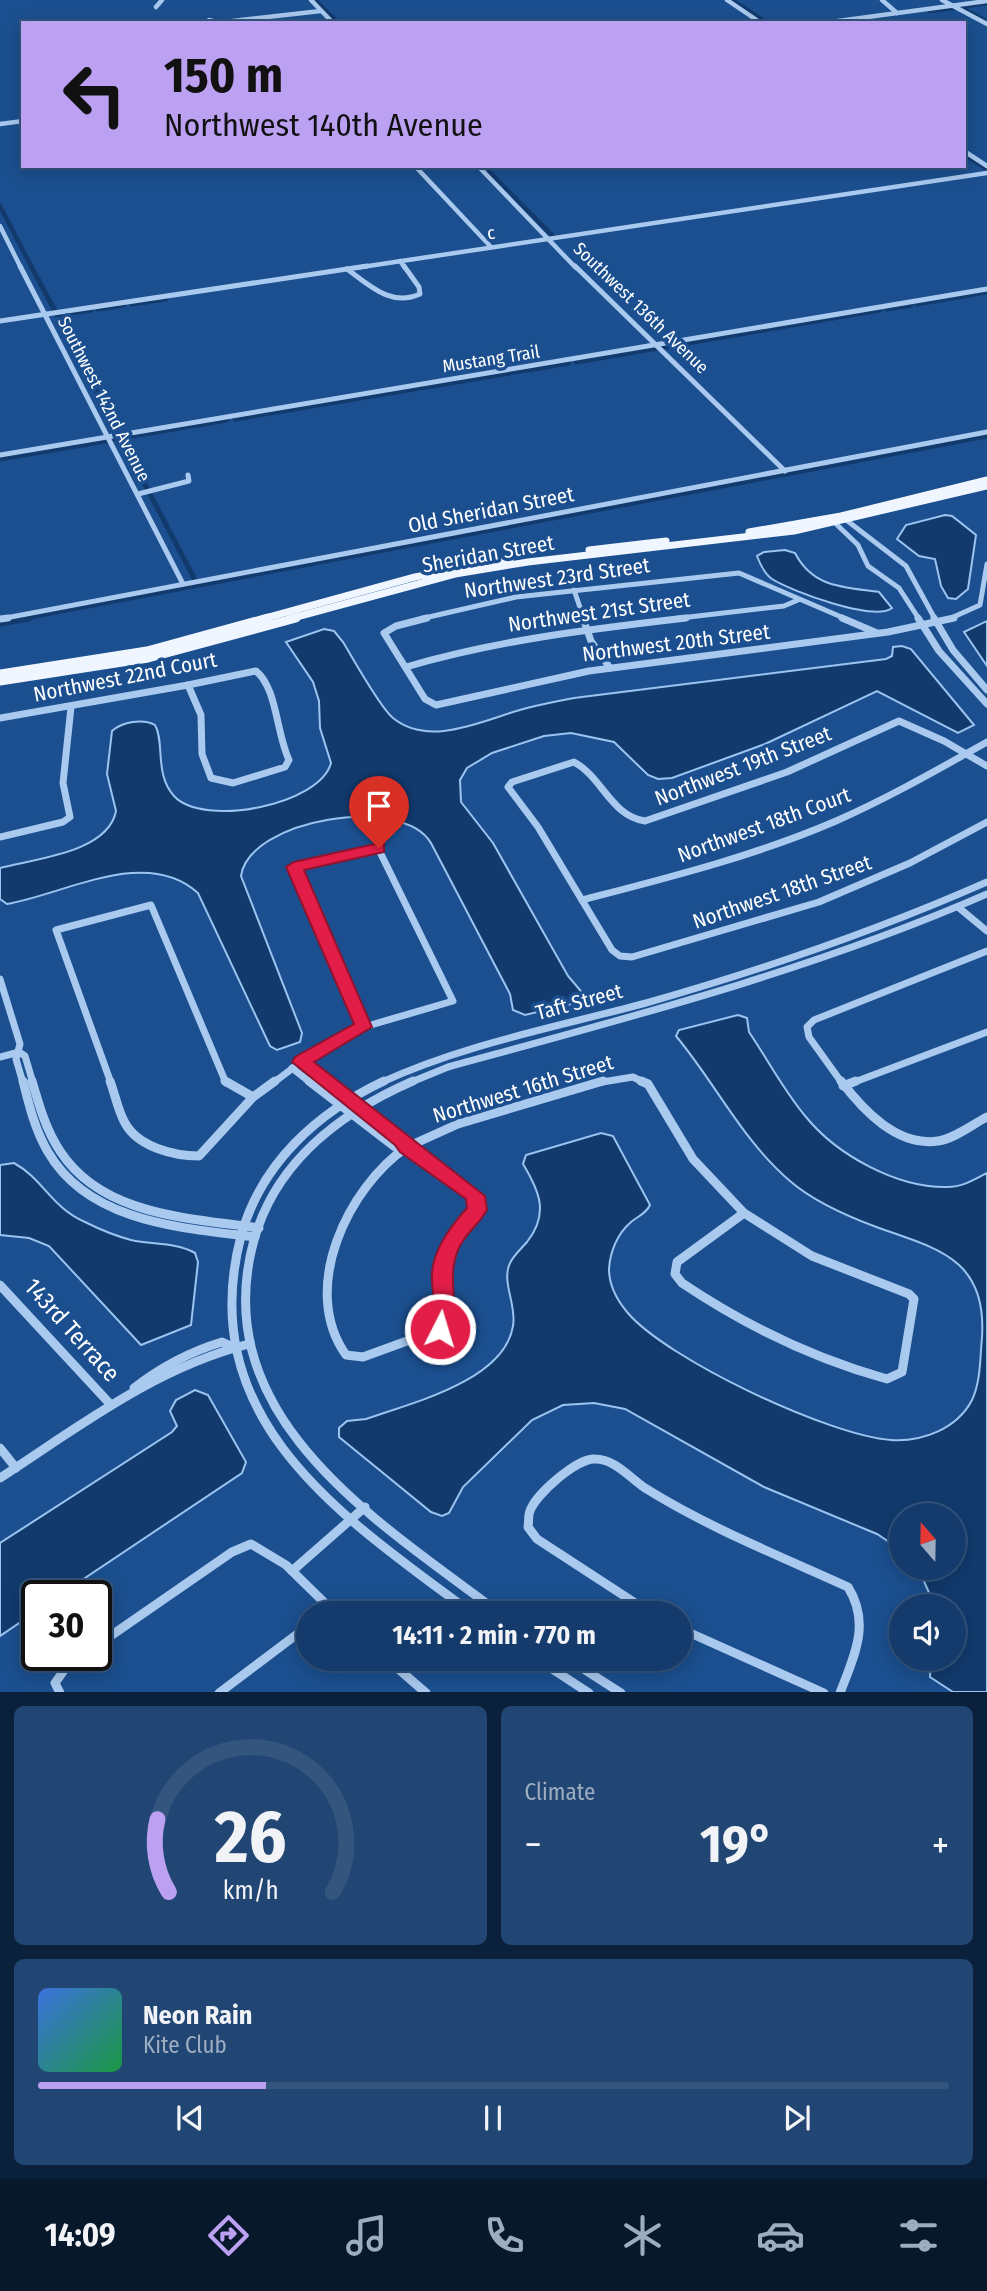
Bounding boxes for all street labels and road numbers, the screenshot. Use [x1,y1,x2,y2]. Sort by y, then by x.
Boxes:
street label: c [486,222,497,244]
street label: Southwest 136th Avenue [569,238,713,378]
street label: Southwest 142nd Avenue [53,313,155,485]
street label: Mustang Trail [441,340,541,378]
street label: Old Sheridan Street [406,481,576,539]
street label: Sheridan Street [420,530,556,578]
street label: Northwest 23rd Street [462,552,652,604]
street label: Northwest 21st Street [506,586,692,638]
street label: Northwest 20th Street [581,619,771,667]
street label: Northwest 22nd Court [31,646,219,708]
street label: Northwest 19th Street [651,720,835,812]
street label: Northwest 18th Court [674,782,854,868]
street label: Northwest 18th Street [689,849,875,935]
street label: Taft Street [533,978,625,1026]
street label: Northwest 16th Street [430,1049,616,1129]
street label: 143rd Terrace [19,1273,125,1387]

